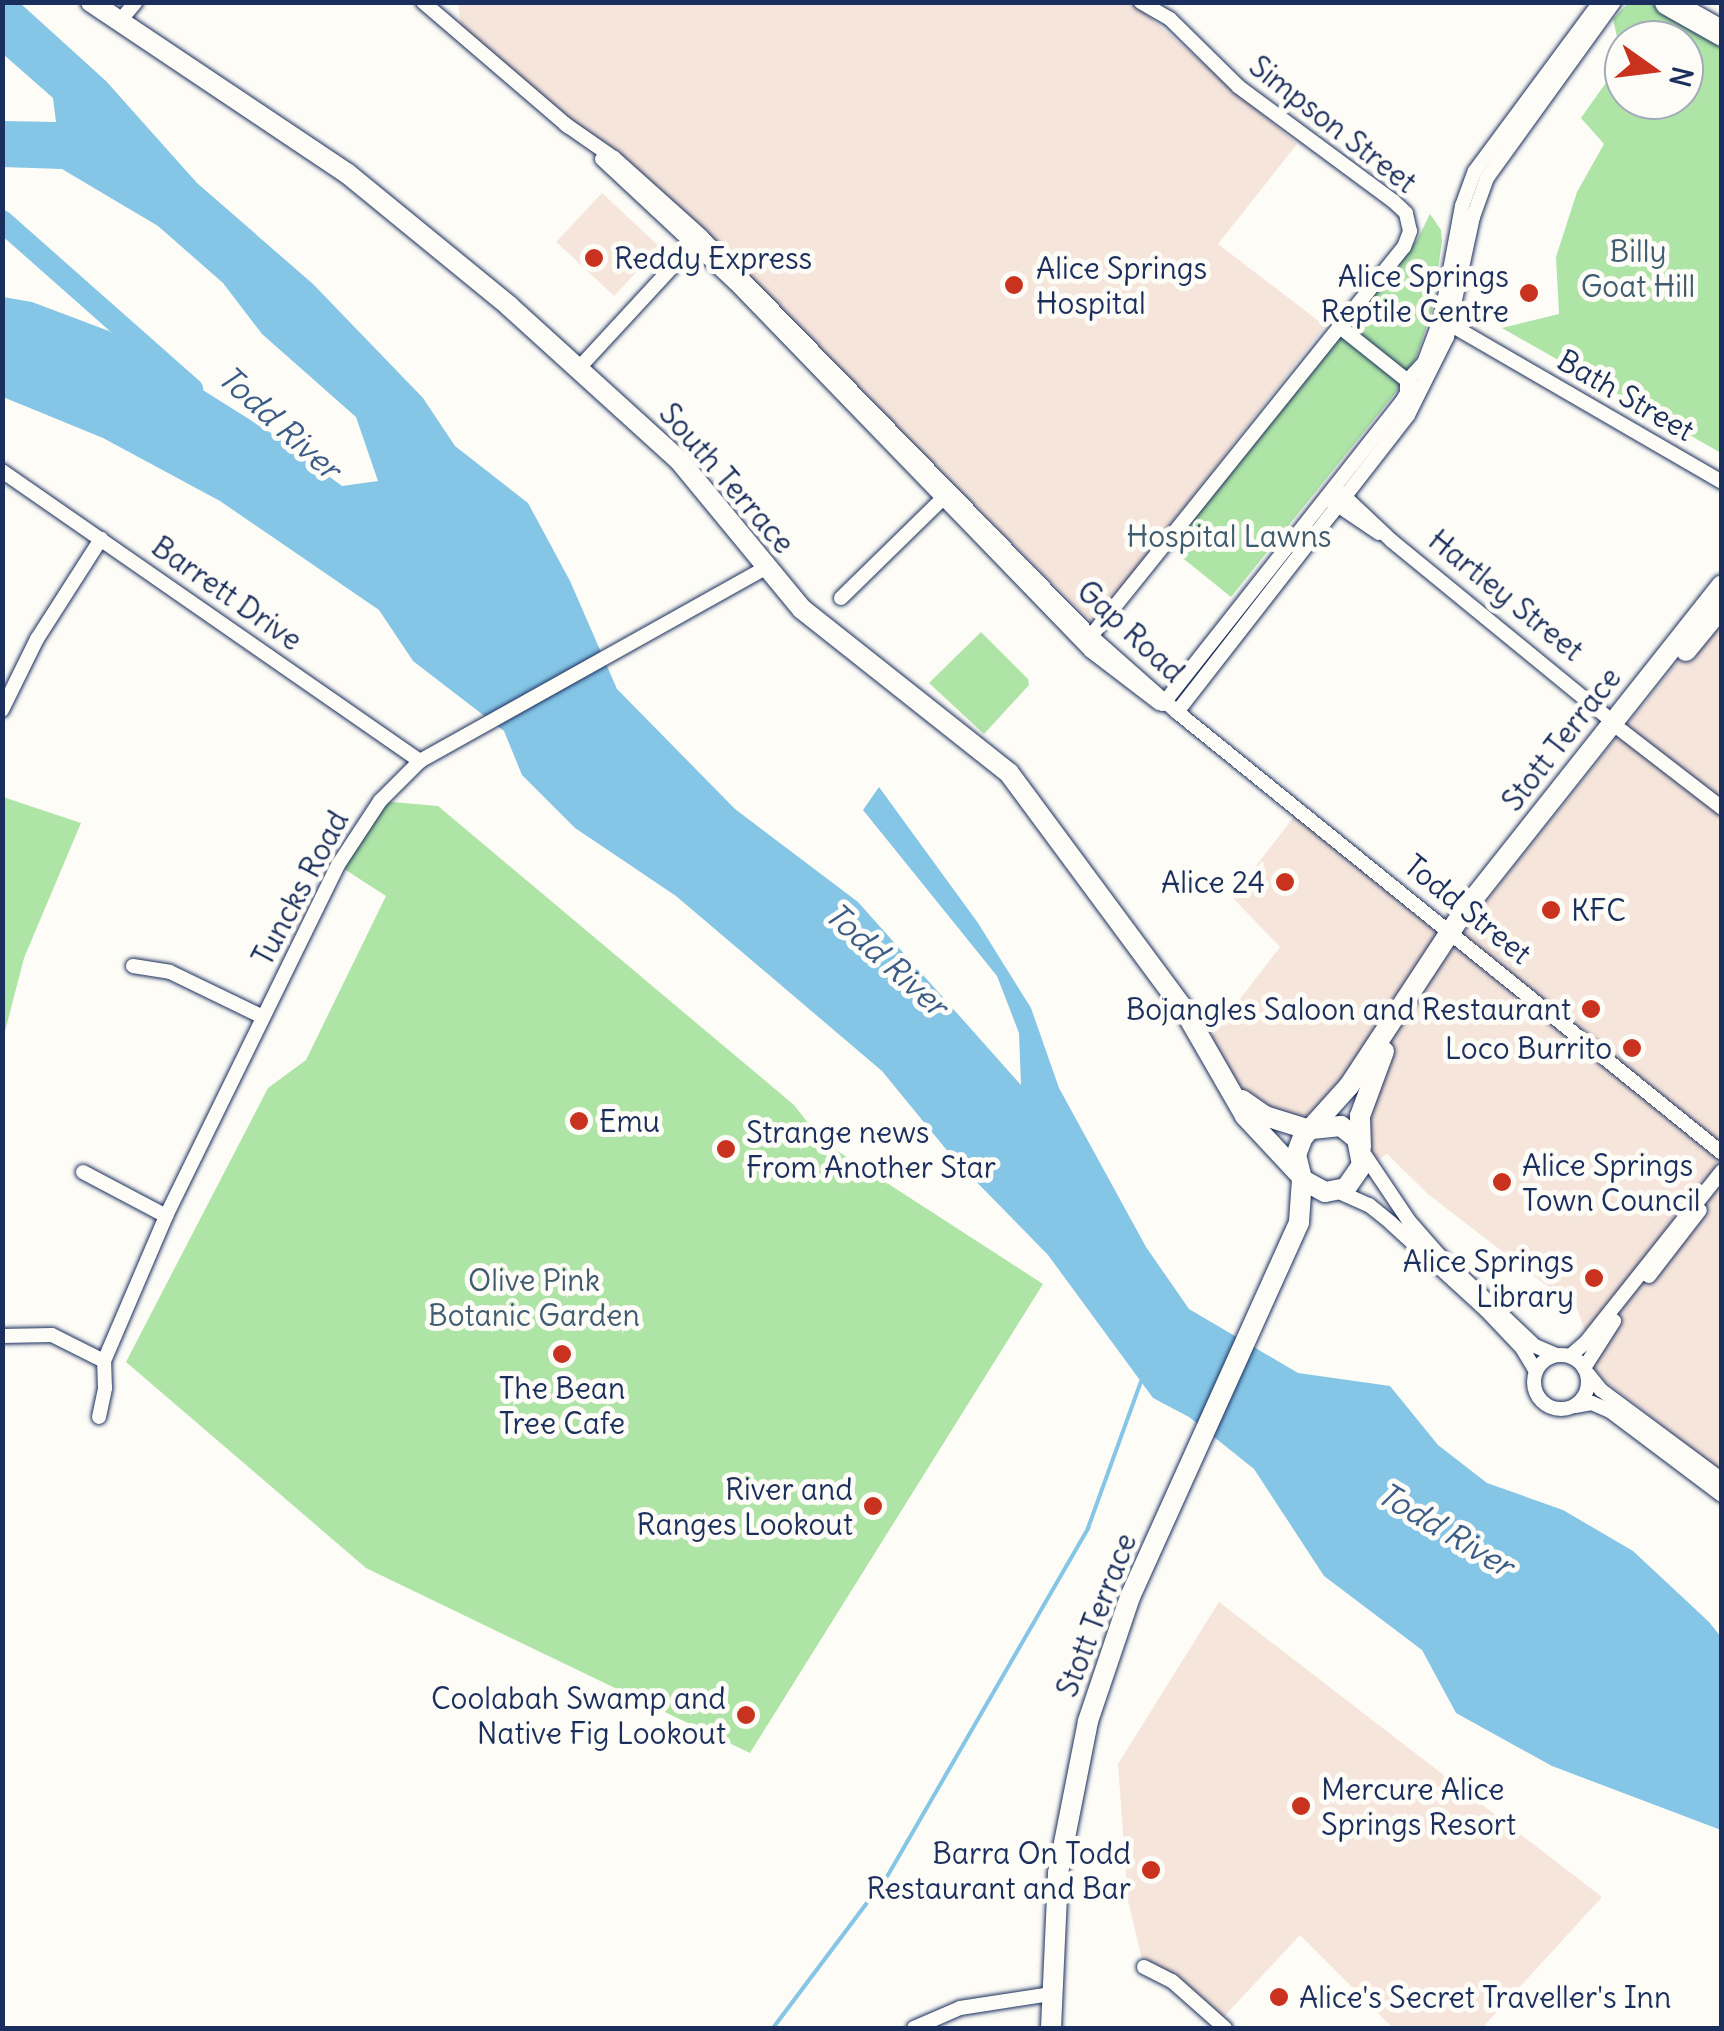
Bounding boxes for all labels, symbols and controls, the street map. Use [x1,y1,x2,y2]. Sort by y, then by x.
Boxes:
north arrow [1604,20,1704,120]
street label: Simpson Street [1242,48,1424,200]
text: N [1661,63,1701,91]
park label: Billy Goat Hill [1581,233,1695,304]
place label: Reddy Express [614,240,812,276]
marker: Reddy Express [583,247,605,269]
place label: Alice Springs Hospital [1036,250,1207,320]
place label: Alice Springs Reptile Centre [1321,258,1509,328]
marker: Alice Springs Hospital [1001,272,1027,298]
marker: Alice Springs Reptile Centre [1518,282,1540,304]
street label: Bath Street [1551,342,1701,448]
water label: Todd River [210,358,348,488]
street label: South Terrace [652,395,802,561]
park label: Hospital Lawns [1127,518,1331,554]
street label: Hartley Street [1422,522,1590,668]
street label: Barrett Drive [145,528,309,658]
street label: Gap Road [1070,572,1192,690]
street label: Stott Terrace [1494,660,1628,818]
street label: Tuncks Road [244,804,356,972]
street label: Todd Street [1397,847,1539,971]
place label: Alice 24 [1161,864,1265,900]
marker: Alice 24 [1274,871,1296,893]
place label: KFC [1571,892,1626,928]
water label: Todd River [817,895,955,1025]
marker: KFC [1540,899,1562,921]
place label: Bojangles Saloon and Restaurant [1126,991,1571,1027]
marker: Bojangles Saloon and Restaurant [1580,998,1602,1020]
place label: Loco Burrito [1445,1030,1612,1066]
marker: Loco Burrito [1621,1037,1643,1059]
place label: Emu [599,1103,660,1139]
marker: Emu [568,1110,590,1132]
place label: Strange news From Another Star [746,1114,996,1184]
marker: Strange news From Another Star [715,1138,737,1160]
place label: Alice Springs Town Council [1522,1147,1701,1218]
marker: Alice Springs Town Council [1491,1171,1513,1193]
place label: Alice Springs Library [1403,1243,1574,1314]
park label: Olive Pink Botanic Garden [428,1262,640,1332]
marker: Alice Springs Library [1583,1267,1605,1289]
marker: The Bean Tree Cafe [551,1343,573,1365]
place label: The Bean Tree Cafe [499,1370,625,1440]
place label: River and Ranges Lookout [637,1471,853,1542]
water label: Todd River [1370,1475,1520,1585]
marker: River and Ranges Lookout [862,1495,884,1517]
street label: Stott Terrace [1048,1528,1144,1702]
place label: Coolabah Swamp and Native Fig Lookout [431,1680,726,1750]
marker: Coolabah Swamp and Native Fig Lookout [735,1704,757,1726]
place label: Mercure Alice Springs Resort [1321,1771,1516,1842]
marker: Mercure Alice Springs Resort [1290,1795,1312,1817]
place label: Barra On Todd Restaurant and Bar [866,1835,1131,1906]
marker: Barra On Todd Restaurant and Bar [1140,1859,1162,1881]
place label: Alice's Secret Traveller's Inn [1299,1979,1671,2015]
marker: Alice's Secret Traveller's Inn [1268,1986,1290,2008]

